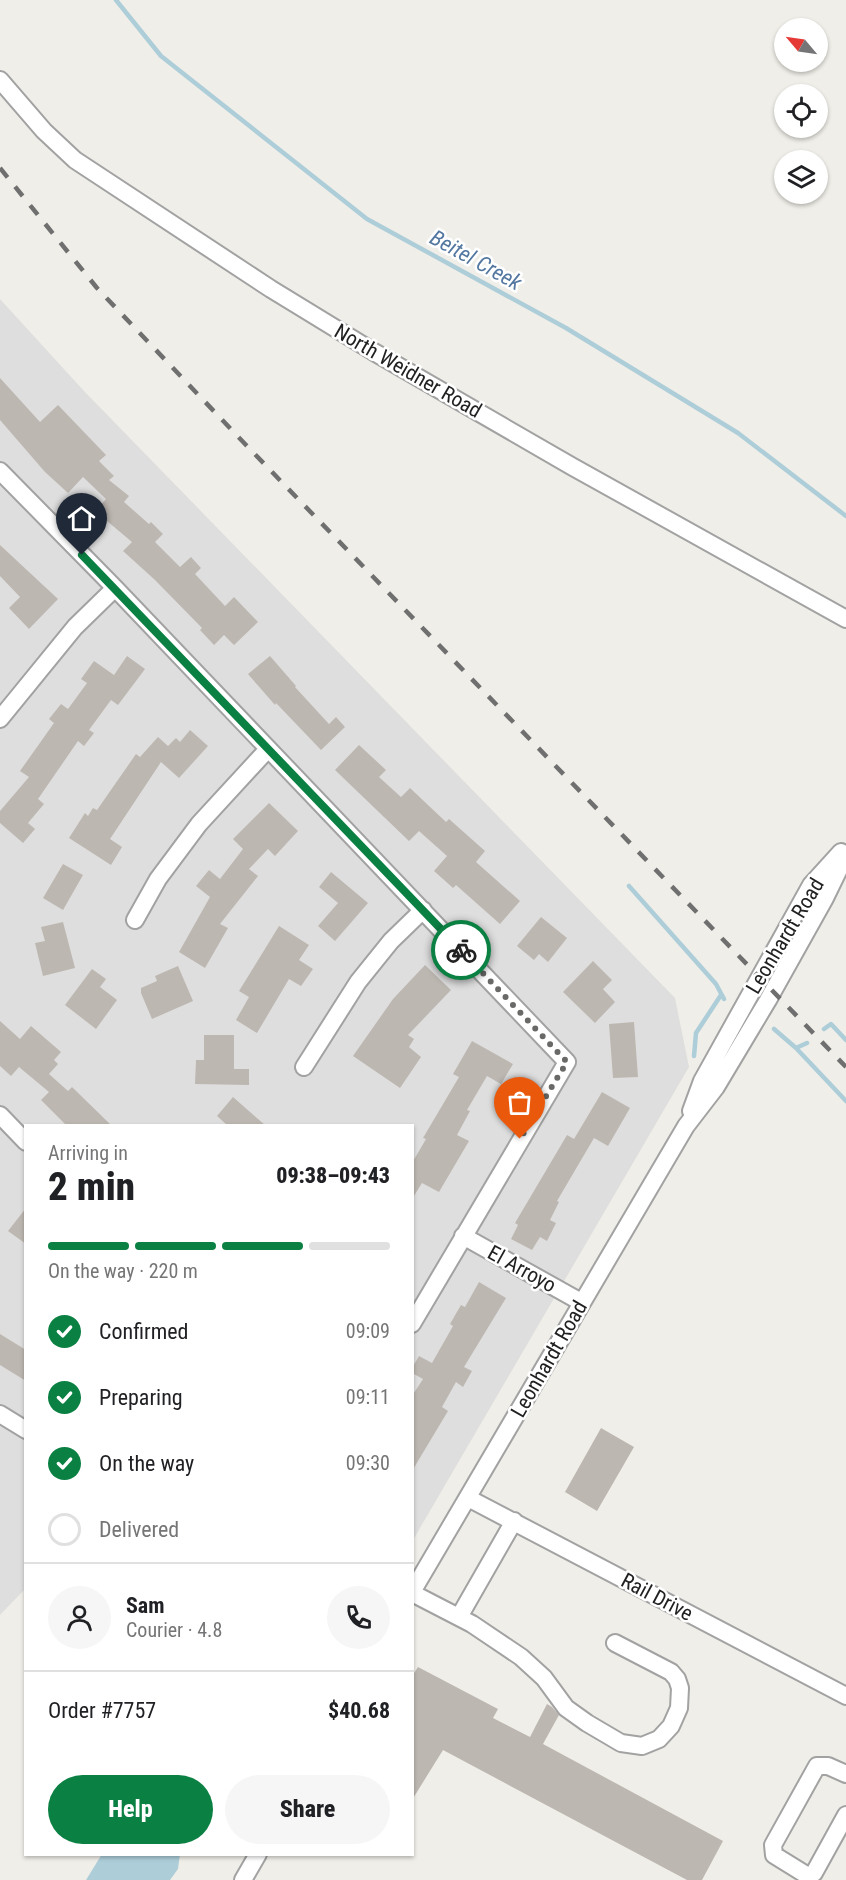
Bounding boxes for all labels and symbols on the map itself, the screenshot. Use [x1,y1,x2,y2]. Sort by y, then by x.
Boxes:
north arrow [774,18,828,72]
water label: Beitel Creek [426,225,526,296]
street label: North Weidner Road [330,319,486,423]
pin [56,493,107,555]
street label: Leonhardt Road [741,874,829,998]
courier [431,920,491,980]
pin [494,1077,545,1139]
street label: El Arroyo [484,1240,560,1298]
street label: Leonhardt Road [506,1296,592,1422]
street label: Rail Drive [617,1568,697,1626]

